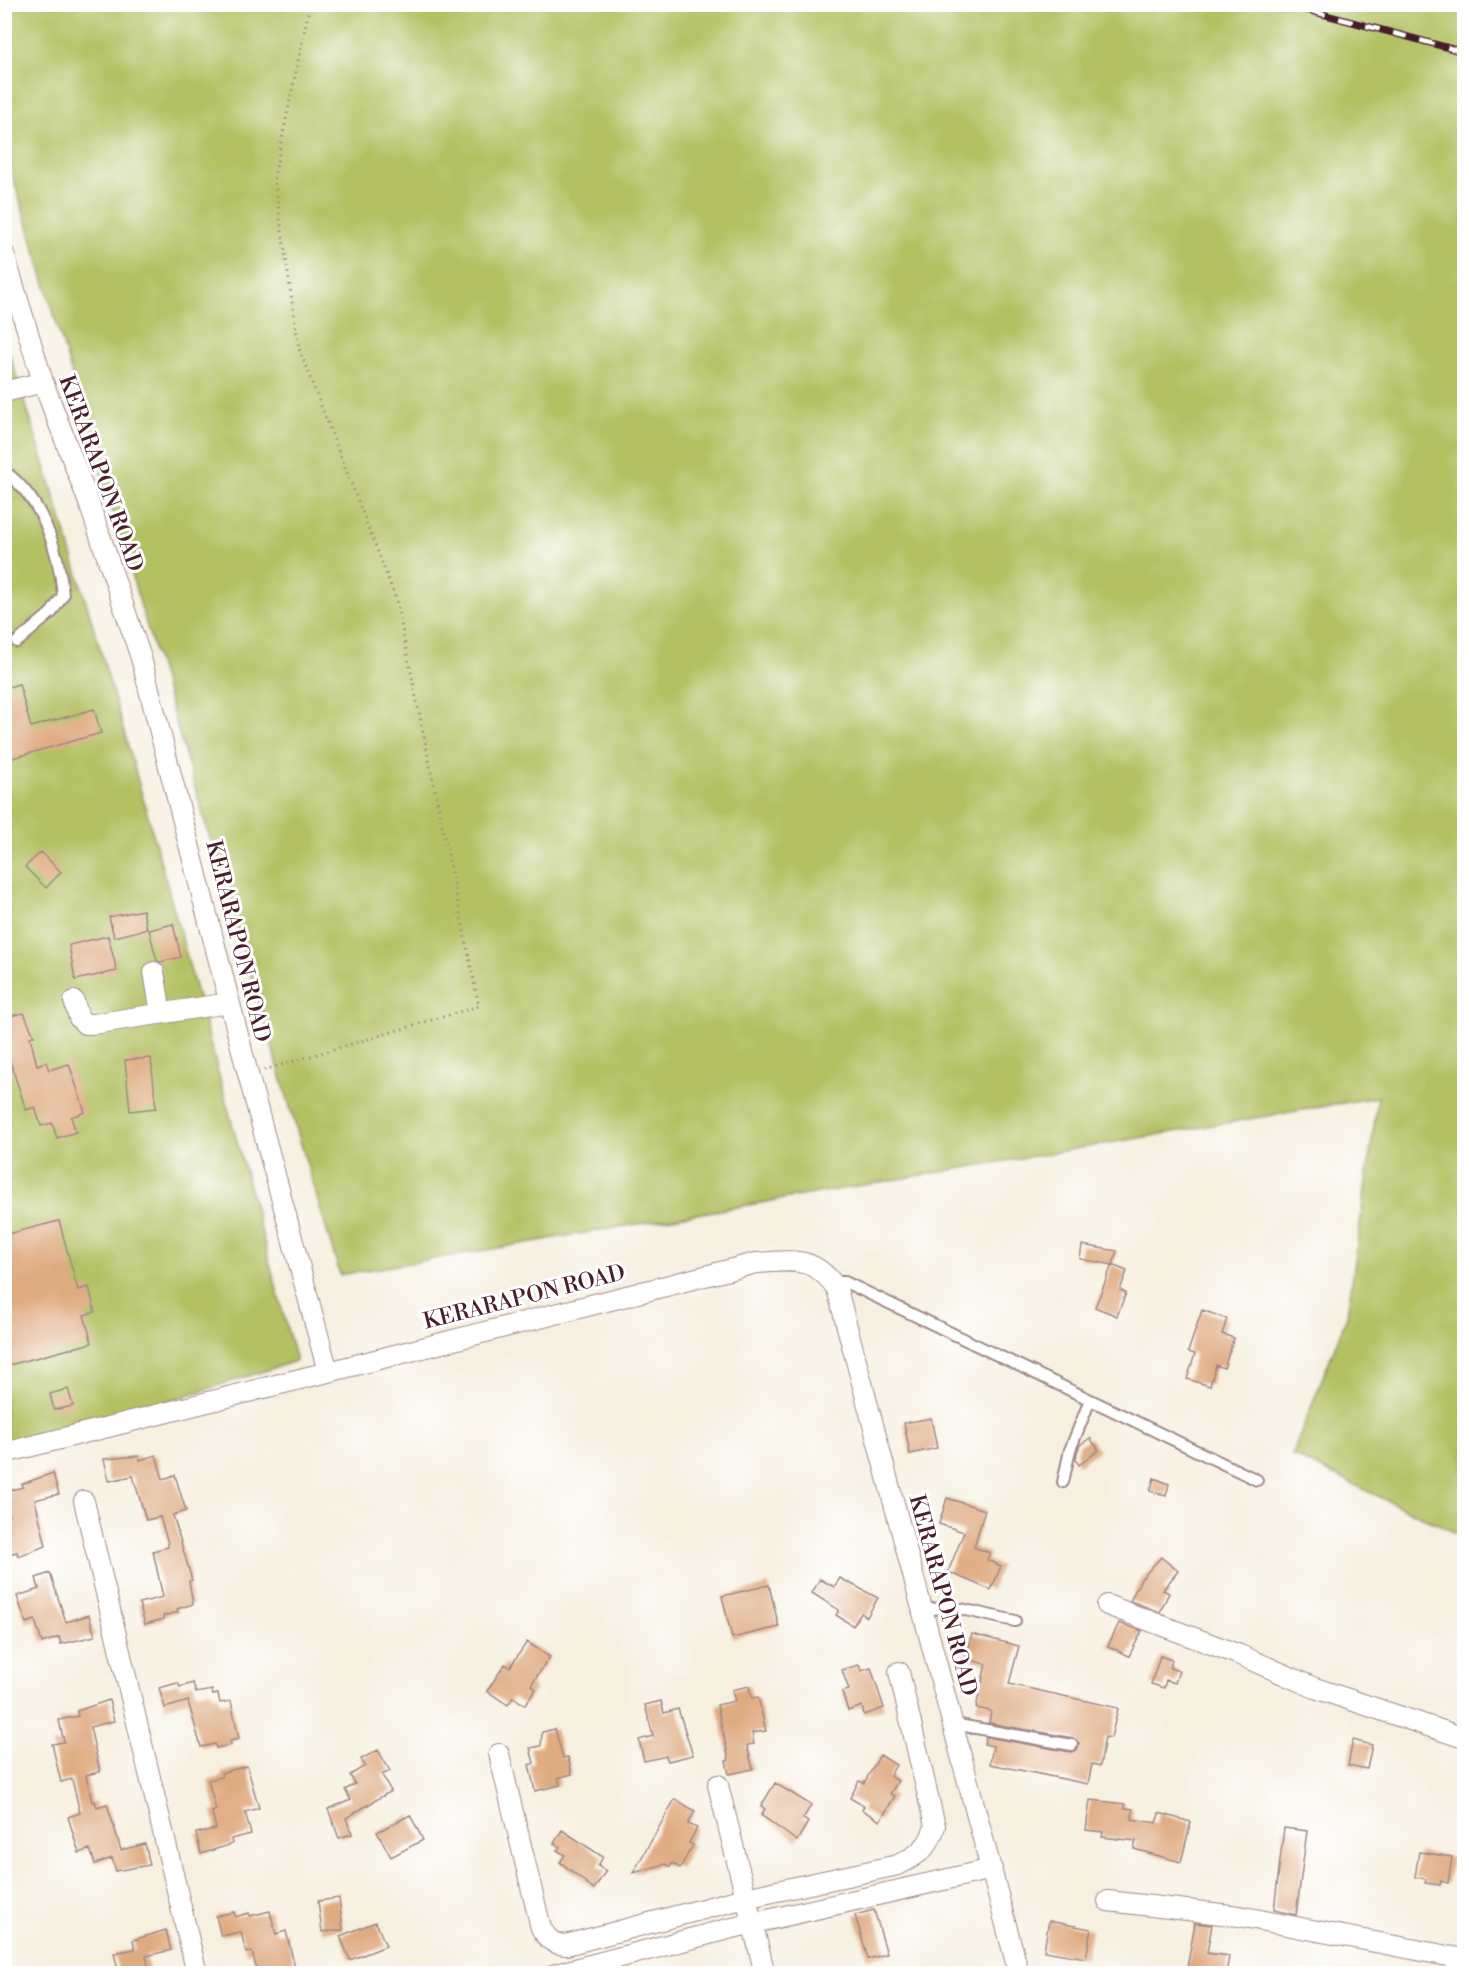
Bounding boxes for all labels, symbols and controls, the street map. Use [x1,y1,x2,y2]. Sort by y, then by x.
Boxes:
street label: KERARAPON ROAD [52,372,149,575]
street label: KERARAPON ROAD [199,838,276,1045]
street label: KERARAPON ROAD [421,1259,628,1336]
street label: KERARAPON ROAD [903,1492,982,1699]

